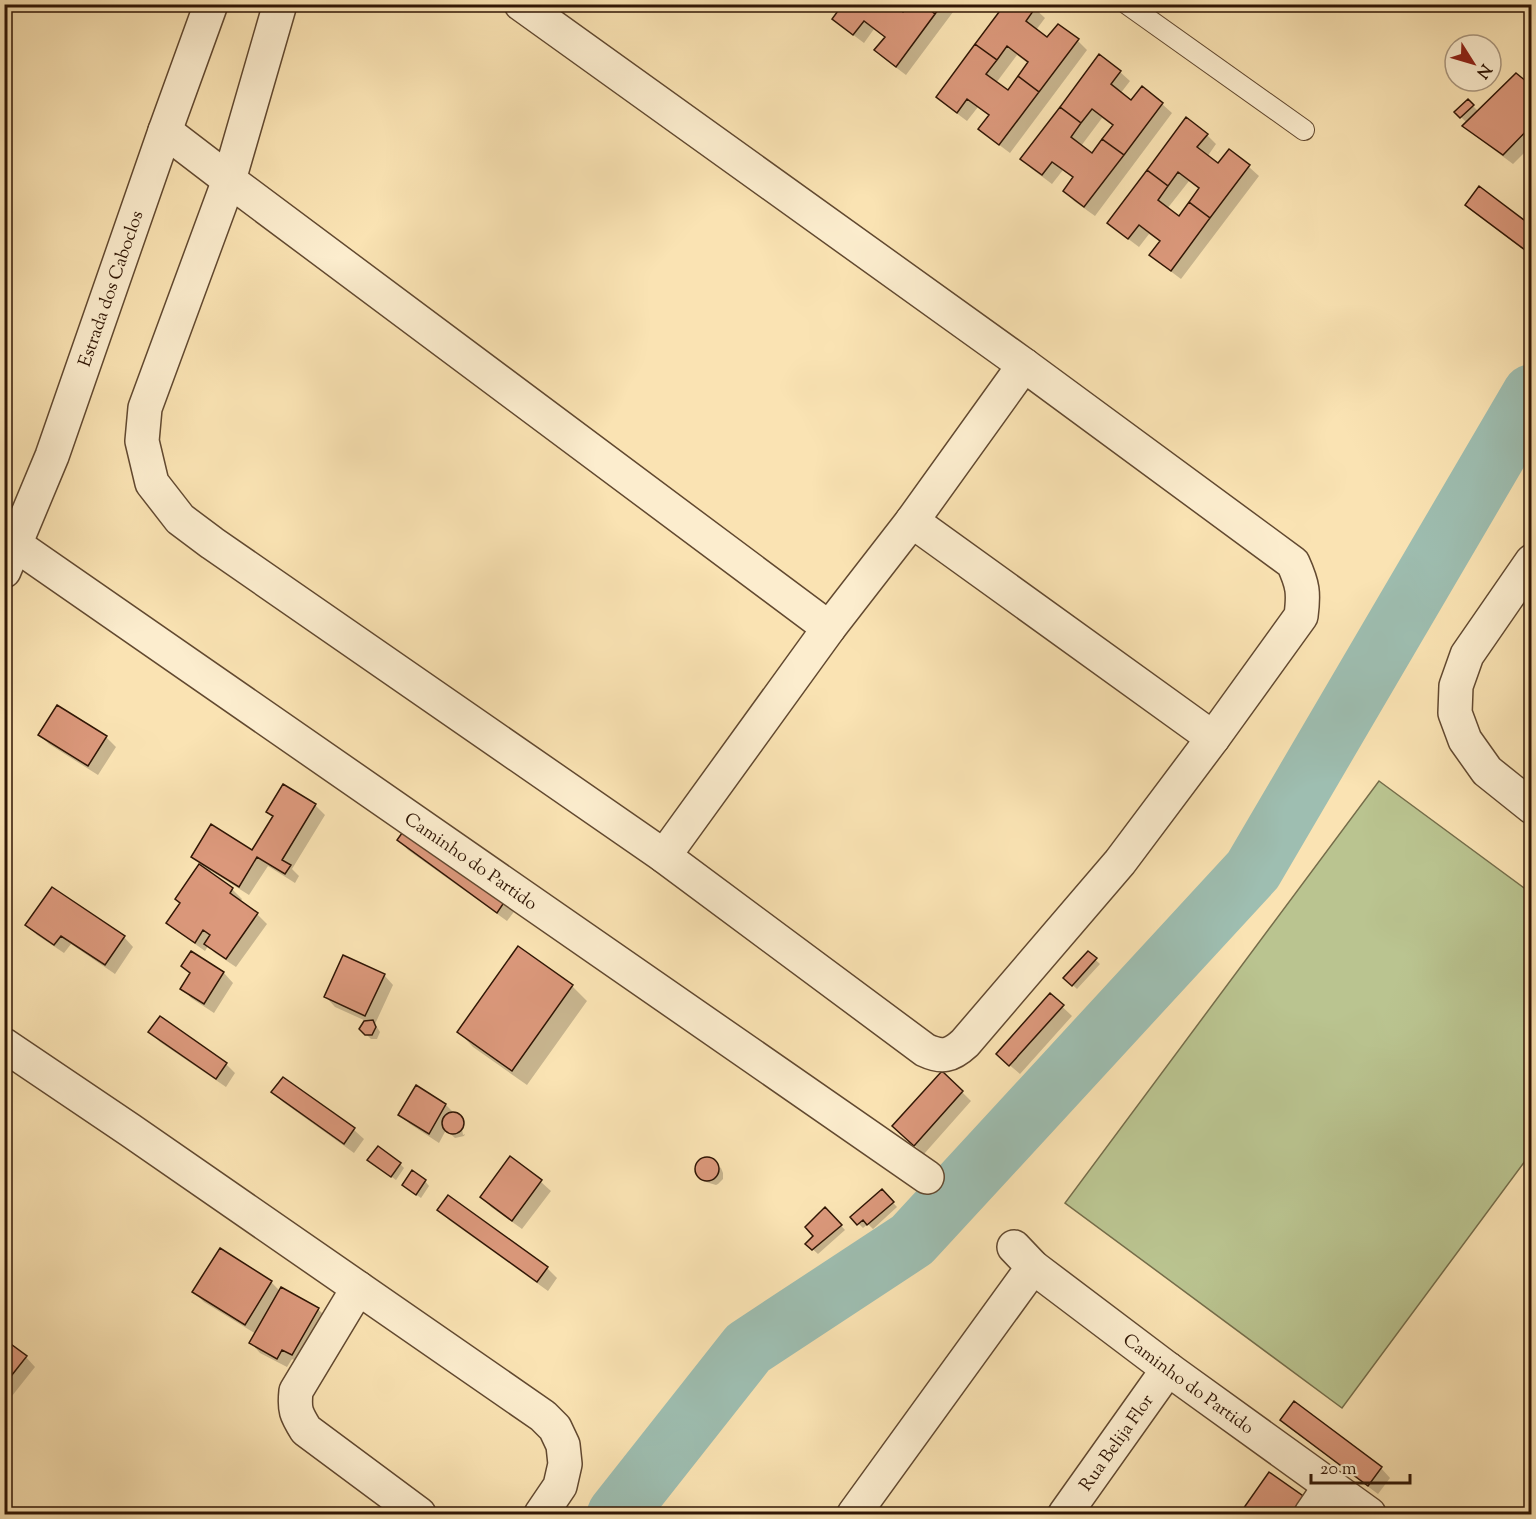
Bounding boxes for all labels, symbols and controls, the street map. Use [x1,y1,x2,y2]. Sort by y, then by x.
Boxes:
north arrow [1443,33,1503,93]
text: N [1470,58,1496,83]
street label: Estrada dos Caboclos [73,207,151,371]
street label: Caminho do Partido [398,807,542,918]
street label: Caminho do Partido [1117,1328,1259,1442]
street label: Rua Belija Flor [1074,1389,1161,1497]
scale bar [1311,1447,1410,1485]
text: 20 m [1320,1457,1357,1483]

